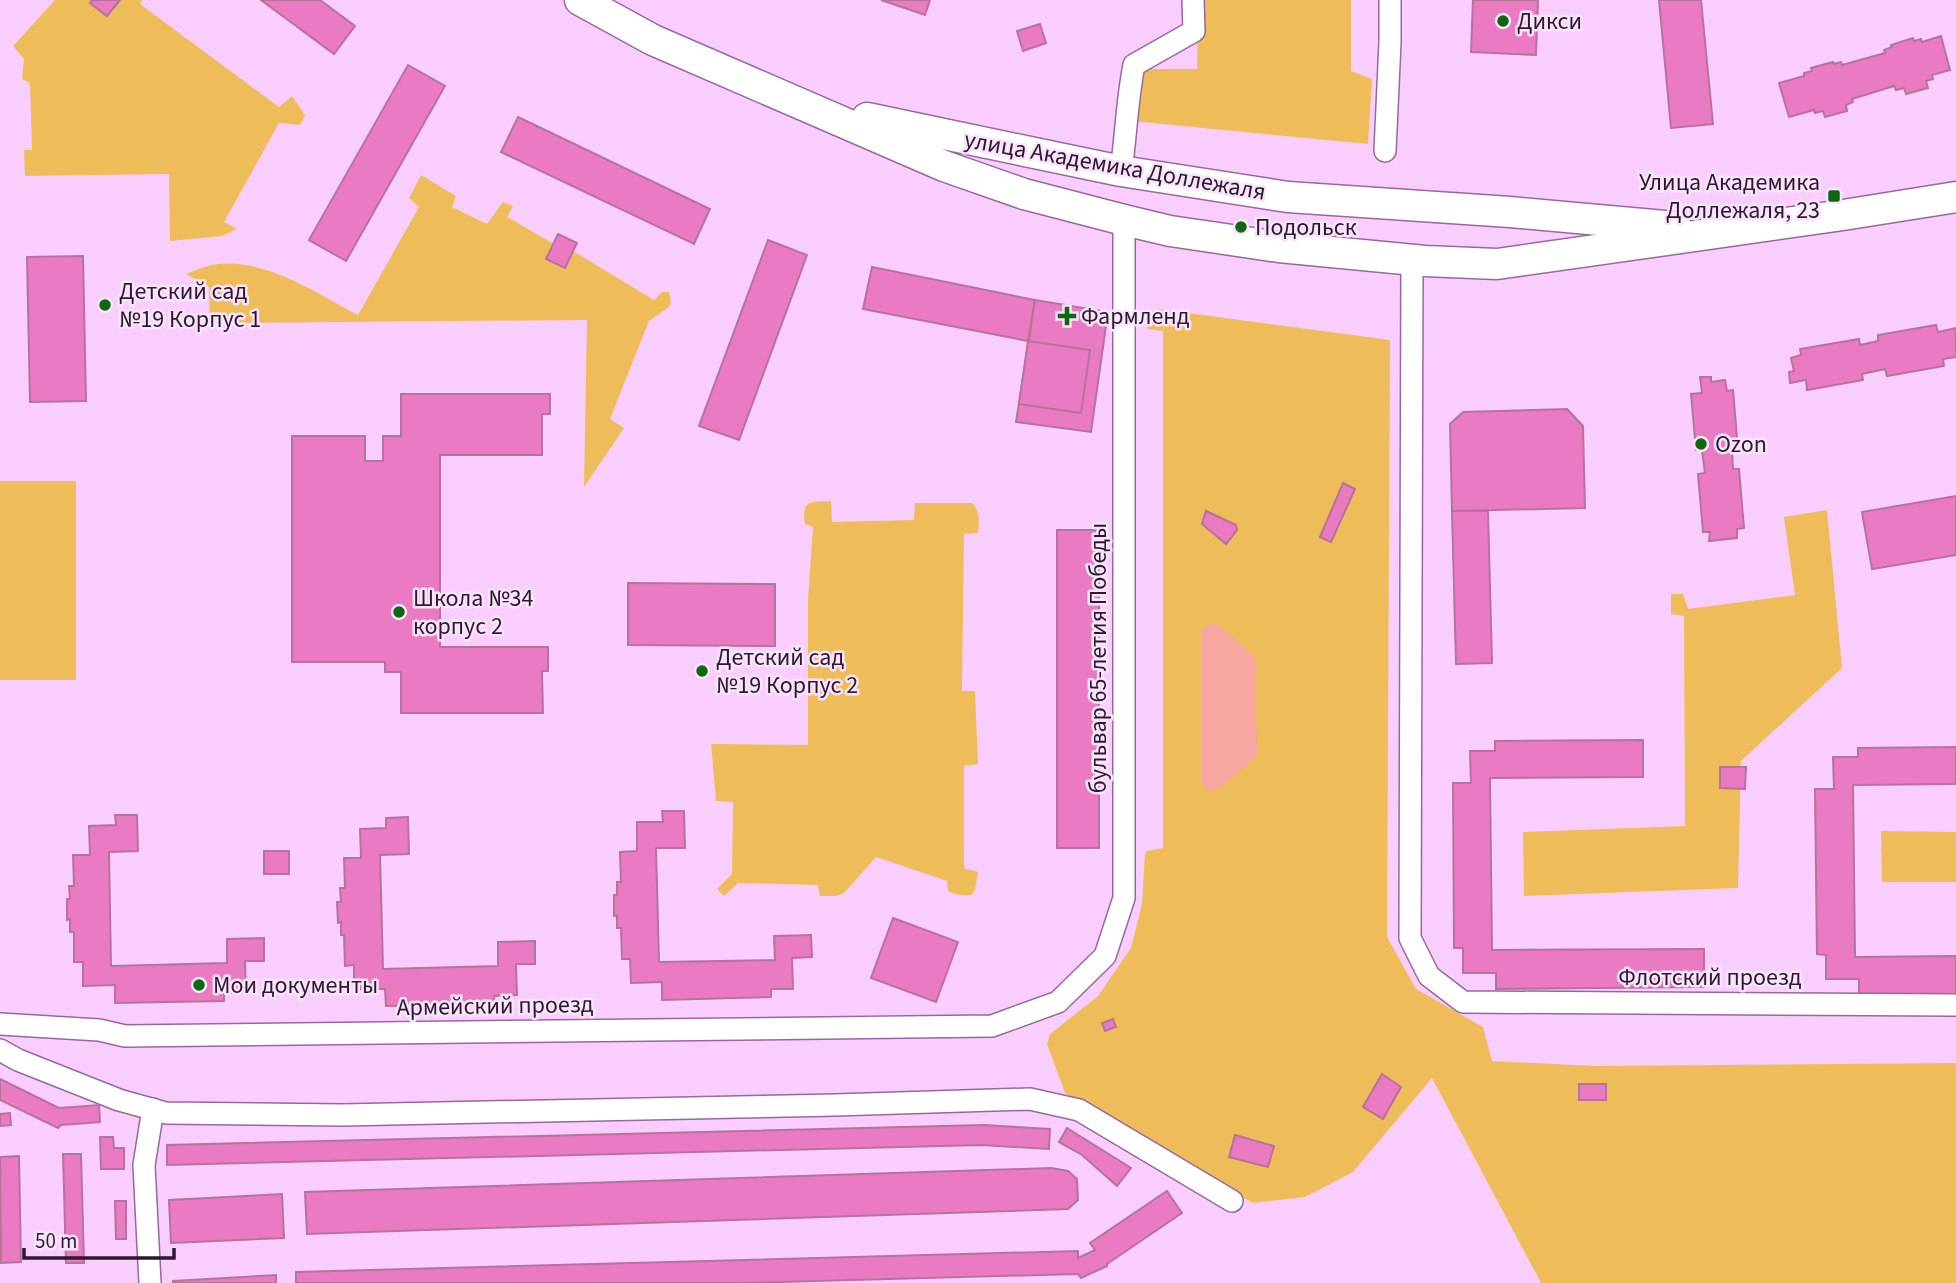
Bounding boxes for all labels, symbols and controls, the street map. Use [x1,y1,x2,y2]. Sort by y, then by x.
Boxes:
place label: Дикси [1517,4,1582,39]
marker: Дикси [1495,13,1511,29]
street label: улица Академика Доллежаля [961,122,1269,210]
place label: Улица Академика Доллежаля, 23 [1639,165,1820,228]
marker: Улица Академика Доллежаля, 23 [1826,188,1842,204]
place label: Подольск [1255,210,1357,245]
marker: Подольск [1233,219,1249,235]
place label: Детский сад №19 Корпус 1 [119,274,261,337]
marker: Детский сад №19 Корпус 1 [97,297,113,313]
place label: Фармленд [1081,299,1190,334]
marker: Фармленд [1059,308,1075,324]
place label: Ozon [1715,427,1767,462]
marker: Ozon [1693,436,1709,452]
street label: бульвар 65-летия Победы [1081,523,1116,793]
place label: Школа №34 корпус 2 [413,581,534,644]
marker: Школа №34 корпус 2 [391,604,407,620]
place label: Детский сад №19 Корпус 2 [716,640,858,703]
marker: Детский сад №19 Корпус 2 [694,663,710,679]
street label: Флотский проезд [1618,960,1802,995]
place label: Мои документы [213,968,378,1003]
marker: Мои документы [191,977,207,993]
street label: Армейский проезд [396,987,594,1025]
scale bar [24,1216,175,1260]
text: 50 m [35,1226,77,1256]

